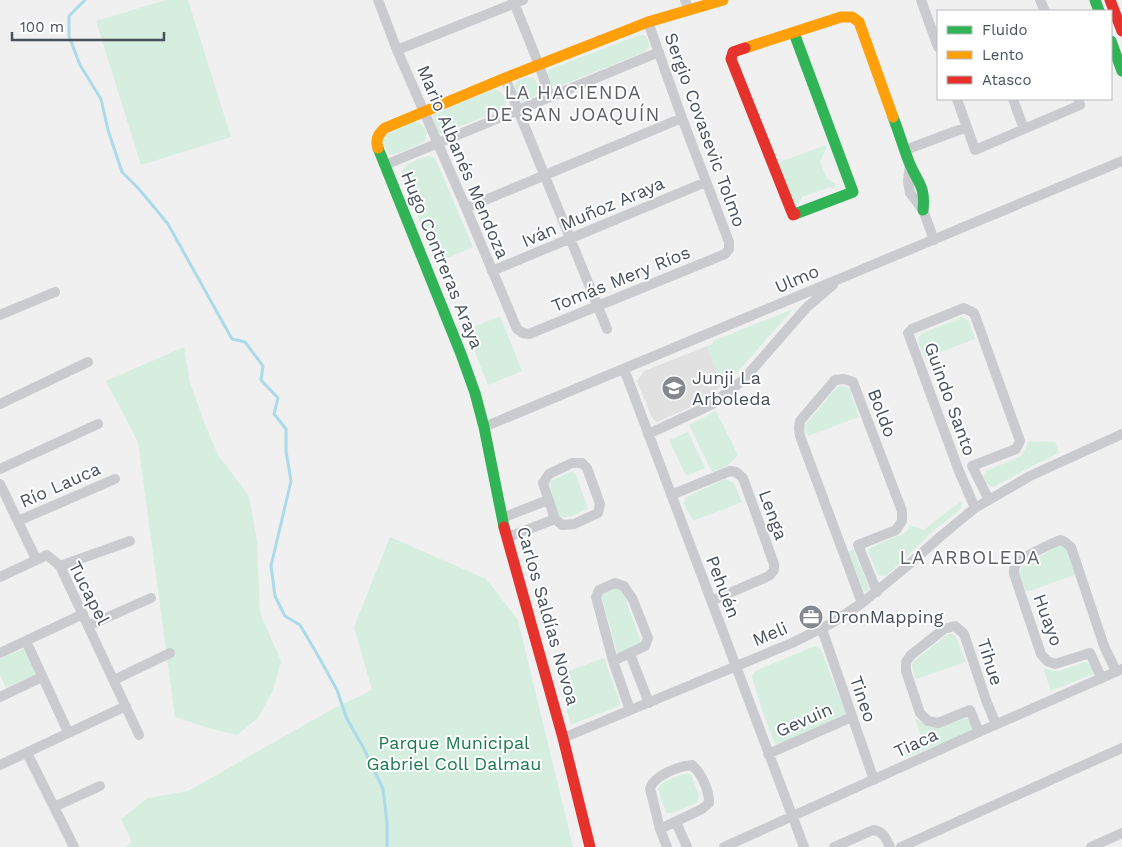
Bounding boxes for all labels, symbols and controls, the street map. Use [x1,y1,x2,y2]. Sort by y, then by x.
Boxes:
scale bar [12,10,165,42]
legend [937,10,1112,100]
text: 100 m [20,18,64,36]
text: Fluido [982,21,1027,39]
street label: Sergio Covasevic Tolmo [661,30,750,230]
text: Lento [982,46,1024,64]
street label: Mario Albanés Mendoza [413,62,514,262]
text: Atasco [982,71,1031,89]
district label: LA HACIENDA DE SAN JOAQUÍN [486,81,660,126]
street label: Hugo Contreras Araya [397,168,488,352]
street label: Iván Muñoz Araya [518,172,667,251]
street label: Tomás Mery Ríos [548,241,693,316]
street label: Ulmo [771,260,822,297]
street label: Guindo Santo [920,339,981,458]
place label: Junji La Arboleda [692,367,771,409]
school or university icon: Junji La Arboleda [661,375,687,401]
street label: Boldo [864,386,901,440]
street label: Río Lauca [16,457,103,512]
street label: Lenga [755,487,792,543]
street label: Carlos Saldías Novoa [513,524,584,708]
district label: LA ARBOLEDA [900,546,1040,569]
street label: Pehuén [702,553,745,621]
street label: Tucapel [65,558,115,628]
street label: Huayo [1029,591,1068,649]
office icon: DronMapping [798,604,824,630]
place label: DronMapping [828,606,944,627]
street label: Meli [749,617,790,650]
street label: Tihue [973,636,1008,688]
street label: Tineo [846,673,881,725]
street label: Gevuin [772,698,835,741]
street label: Tiaca [891,723,941,762]
park label: Parque Municipal Gabriel Coll Dalmau [367,732,541,774]

